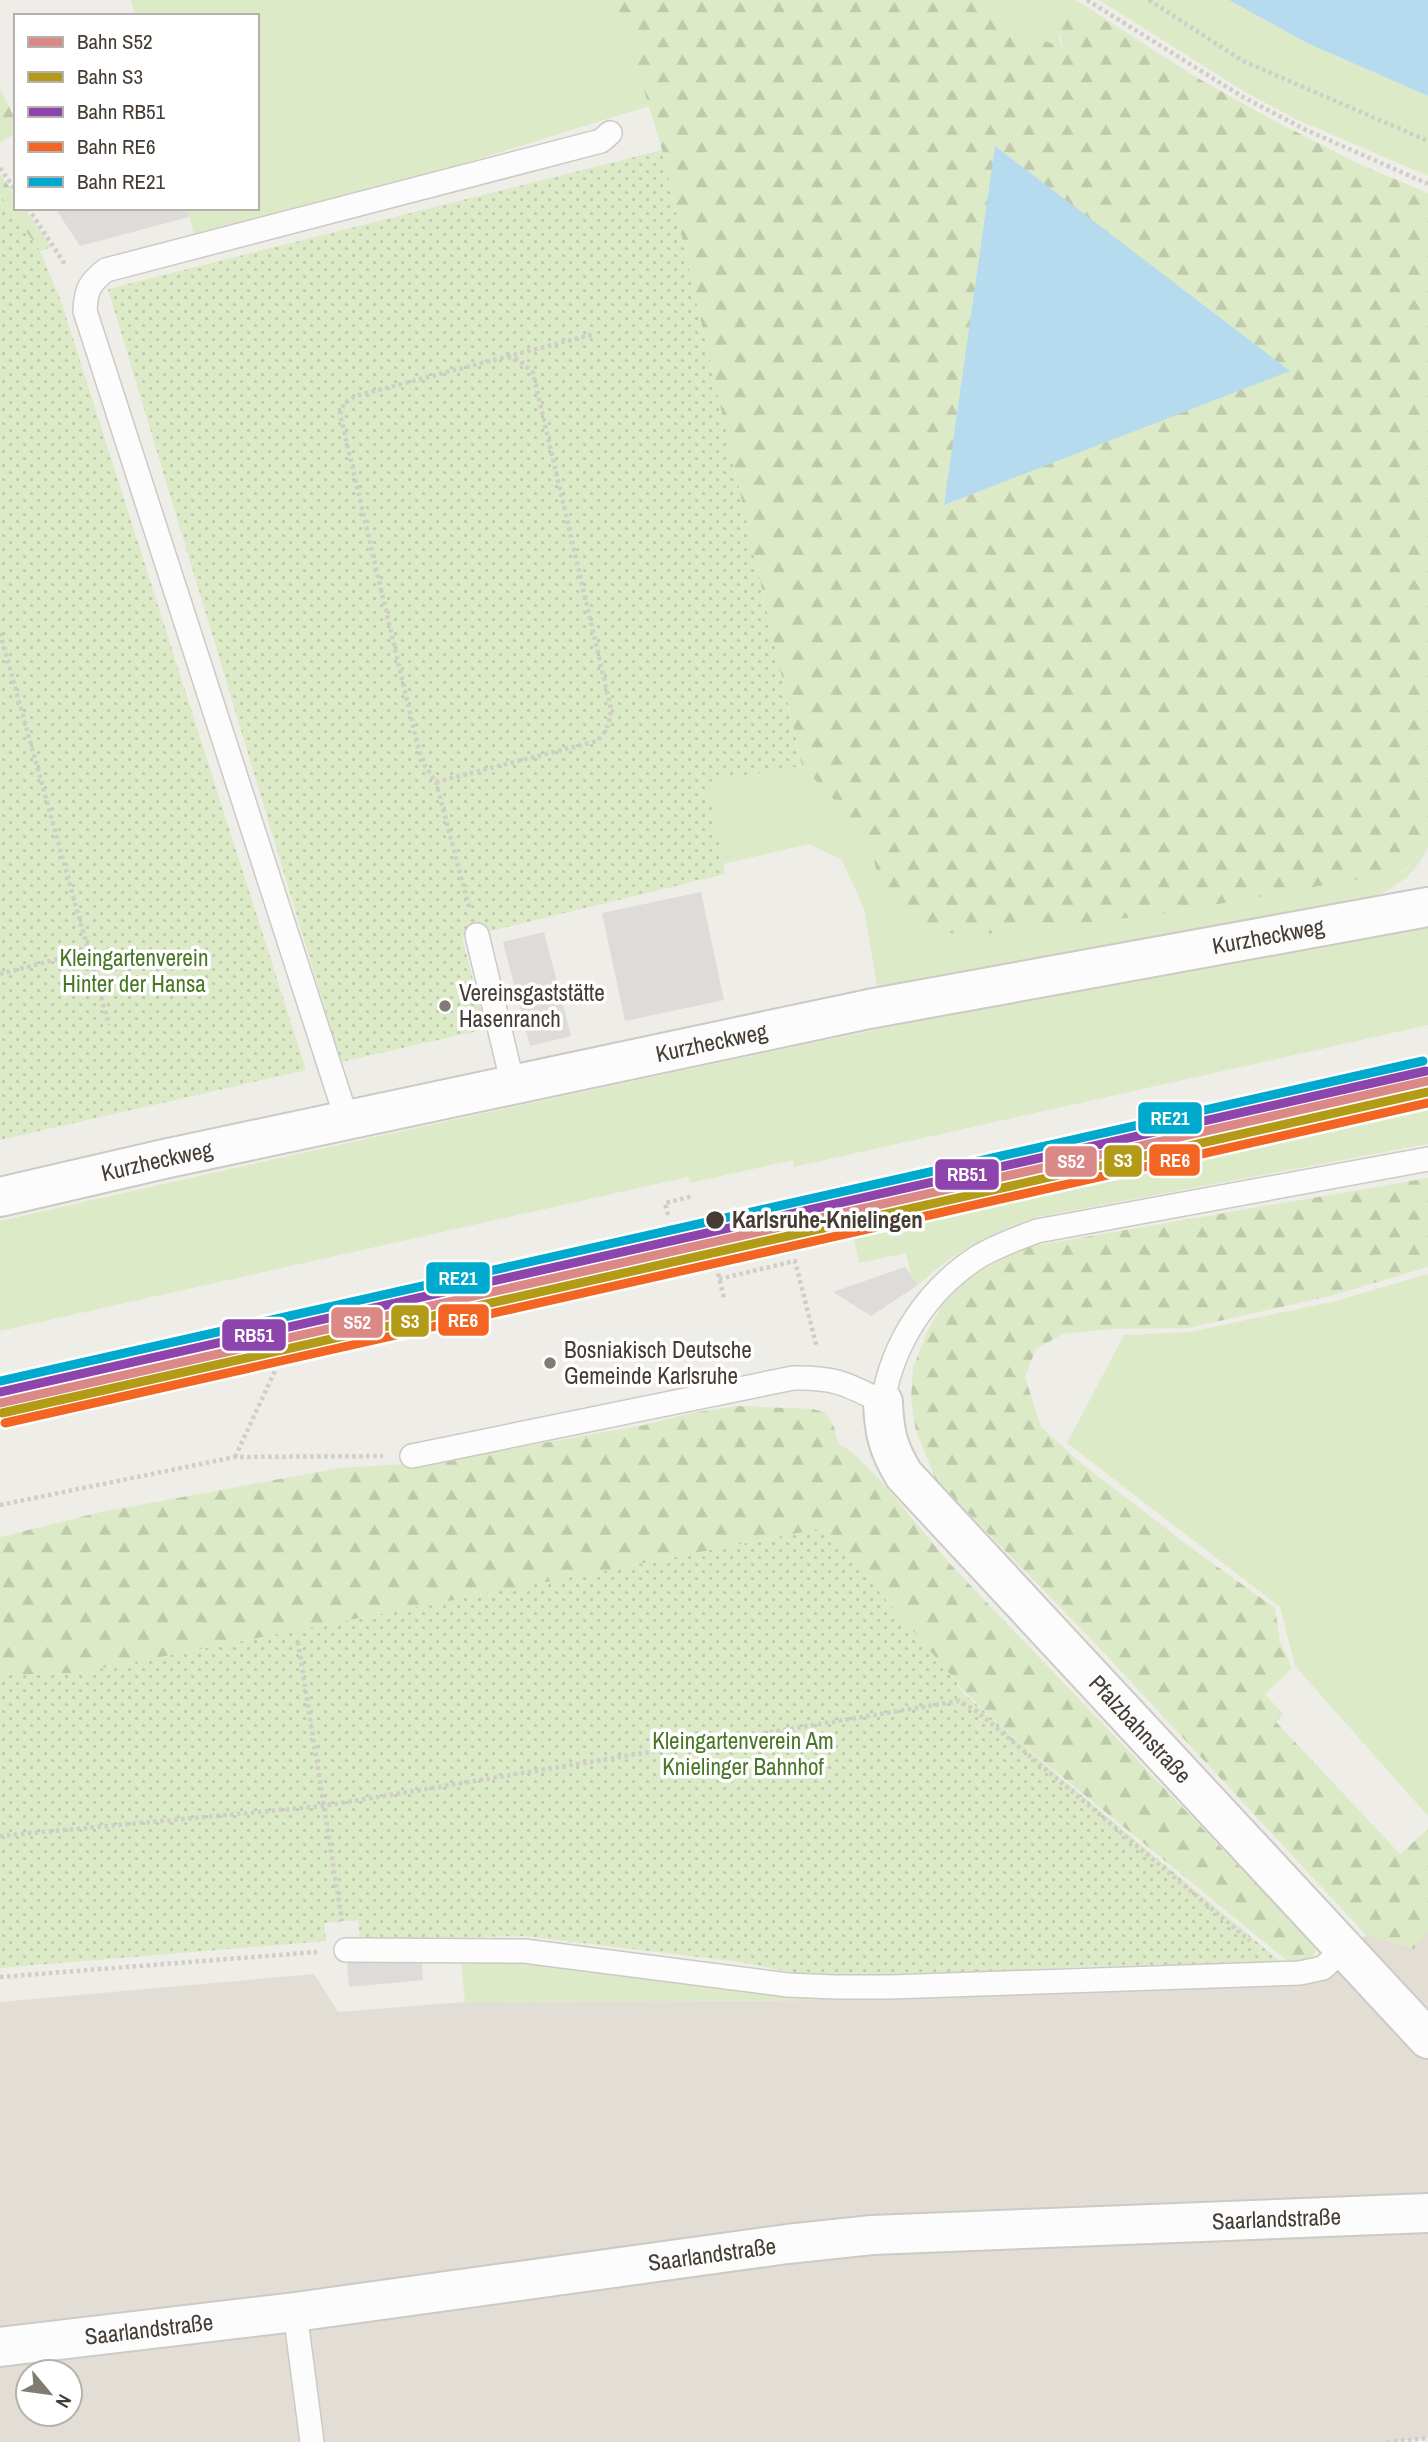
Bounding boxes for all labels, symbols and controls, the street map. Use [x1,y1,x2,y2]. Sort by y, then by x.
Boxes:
legend [14,14,259,210]
text: Bahn S52 [77,27,153,56]
text: Bahn S3 [77,62,143,91]
text: Bahn RB51 [77,97,165,126]
text: Bahn RE6 [77,132,156,161]
text: Bahn RE21 [77,167,165,196]
street label: Kurzheckweg [1210,910,1327,961]
park label: Kleingartenverein Hinter der Hansa [60,942,208,999]
place label: Vereinsgaststätte Hasenranch [459,977,605,1034]
marker: Vereinsgaststätte Hasenranch [437,998,453,1014]
street label: Kurzheckweg [653,1015,770,1069]
line badge: RE21 [1137,1101,1203,1135]
text: RE21 [1151,1105,1190,1131]
street label: Kurzheckweg [98,1133,216,1188]
line badge: RE6 [1148,1143,1201,1177]
line badge: S3 [1103,1144,1143,1178]
line badge: S52 [1044,1145,1098,1178]
text: S3 [1113,1147,1133,1173]
text: RE6 [1160,1147,1190,1173]
text: S52 [1057,1148,1085,1174]
line badge: RB51 [934,1158,1000,1191]
text: RB51 [947,1161,987,1187]
place label: Karlsruhe-Knielingen [732,1204,923,1235]
marker: Karlsruhe-Knielingen [704,1209,726,1231]
line badge: RE21 [425,1261,491,1295]
text: RE21 [439,1265,478,1291]
line badge: RE6 [437,1303,490,1337]
line badge: S3 [390,1304,430,1338]
line badge: S52 [330,1306,384,1339]
text: RE6 [448,1307,478,1333]
text: S3 [400,1308,420,1334]
text: S52 [343,1309,371,1335]
line badge: RB51 [221,1318,287,1352]
text: RB51 [234,1322,274,1348]
place label: Bosniakisch Deutsche Gemeinde Karlsruhe [564,1334,752,1391]
marker: Bosniakisch Deutsche Gemeinde Karlsruhe [542,1355,558,1371]
street label: Pfalzbahnstraße [1082,1668,1199,1790]
park label: Kleingartenverein Am Knielinger Bahnhof [652,1725,834,1782]
street label: Saarlandstraße [1211,2200,1342,2237]
street label: Saarlandstraße [646,2230,778,2278]
street label: Saarlandstraße [83,2306,215,2352]
north arrow [14,2358,84,2428]
text: N [50,2390,78,2412]

